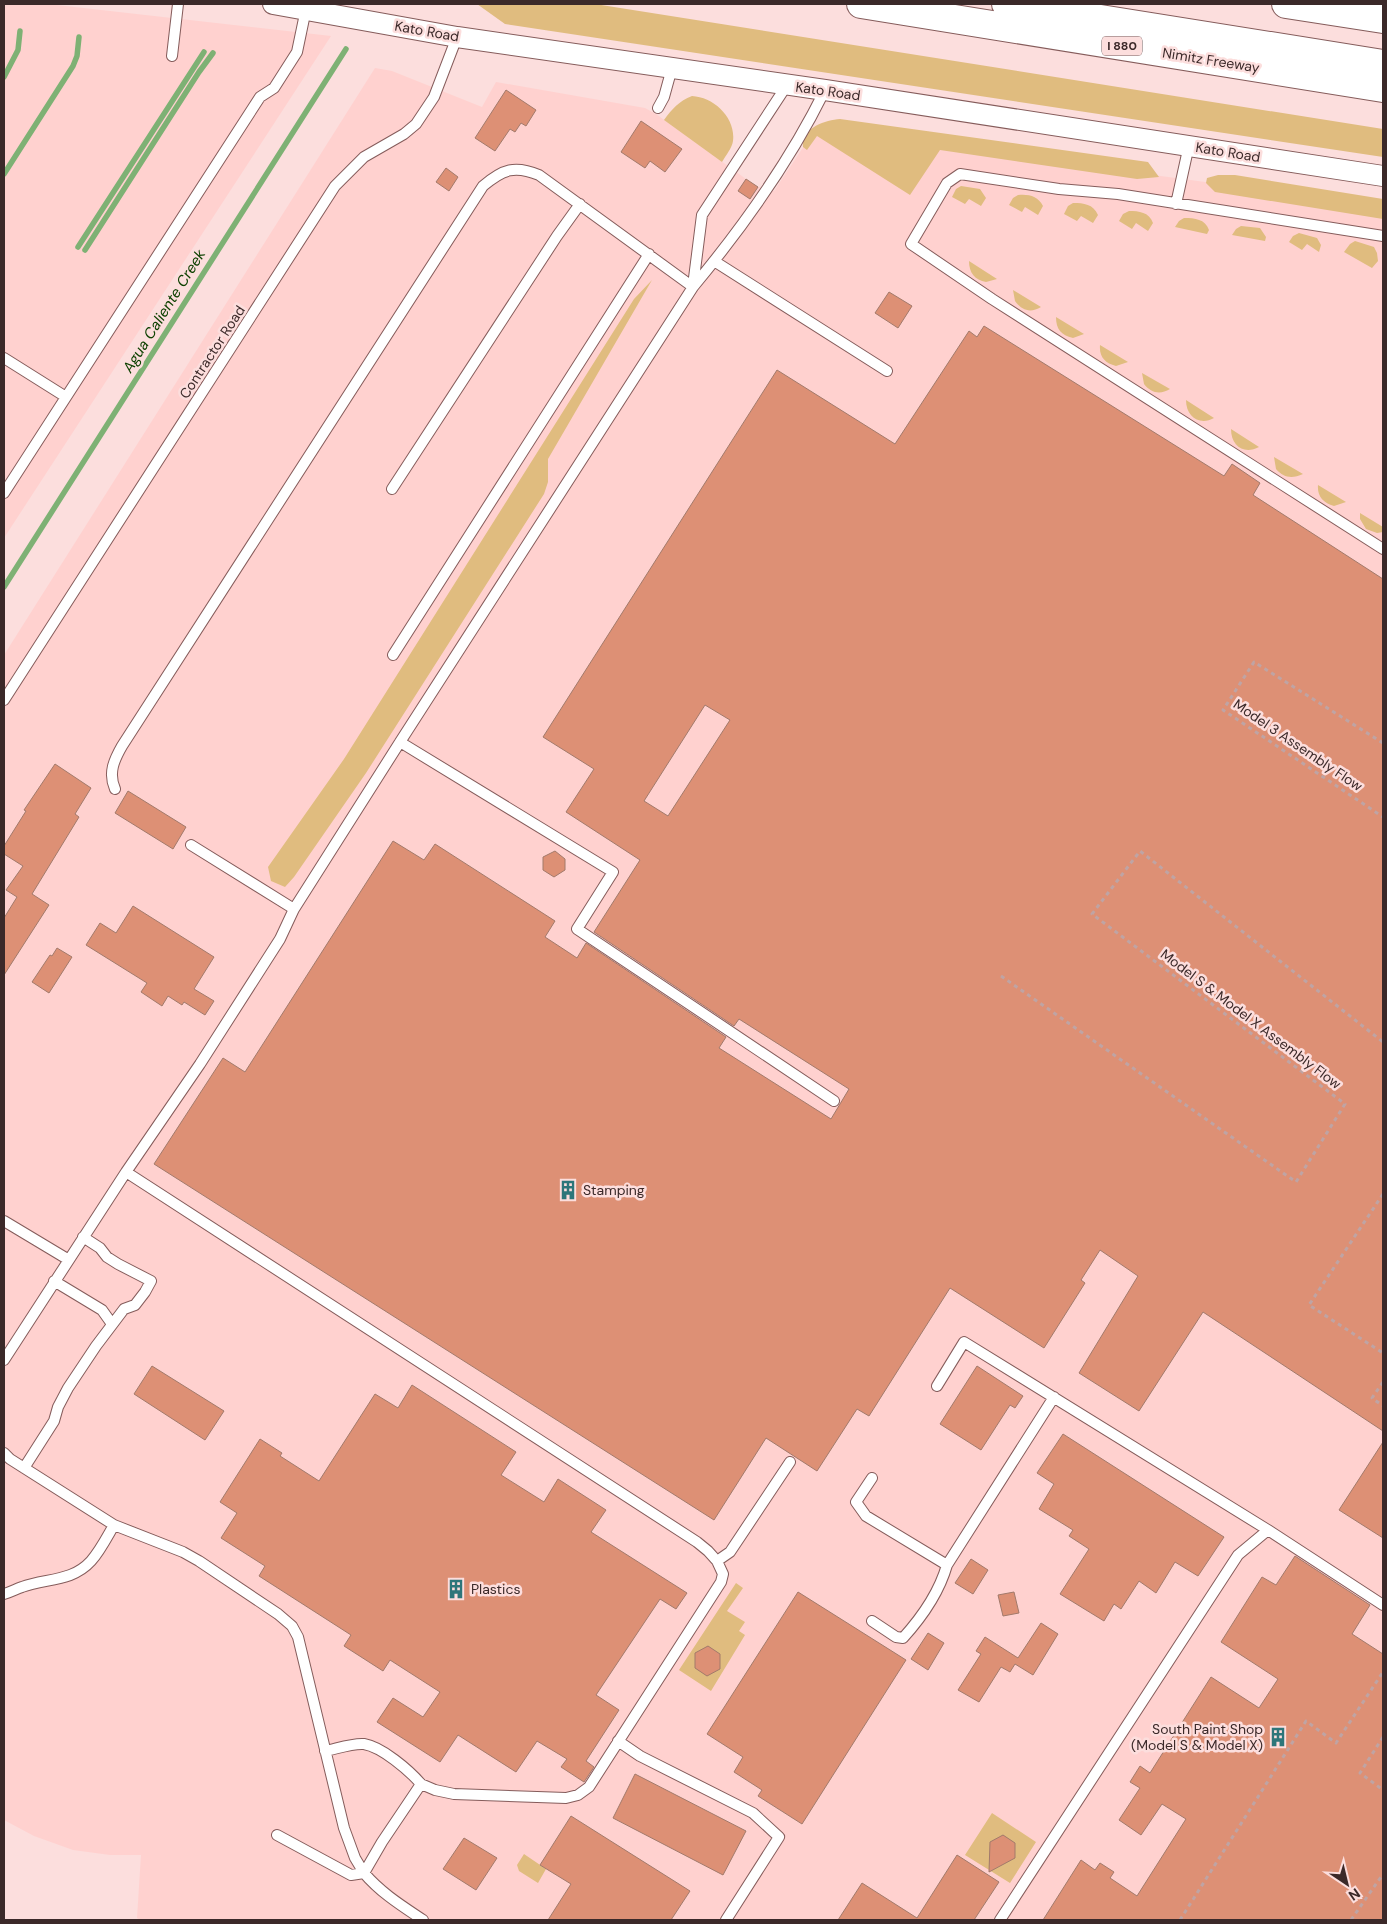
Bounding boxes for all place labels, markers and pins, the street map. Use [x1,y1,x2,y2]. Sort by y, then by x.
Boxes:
building icon: Stamping [557,1179,579,1201]
place label: Stamping [583,1181,645,1199]
building icon: Plastics [445,1578,467,1600]
place label: Plastics [471,1580,520,1598]
place label: South Paint Shop (Model S & Model X) [1131,1720,1263,1754]
building icon: South Paint Shop (Model S & Model X) [1267,1726,1289,1748]

